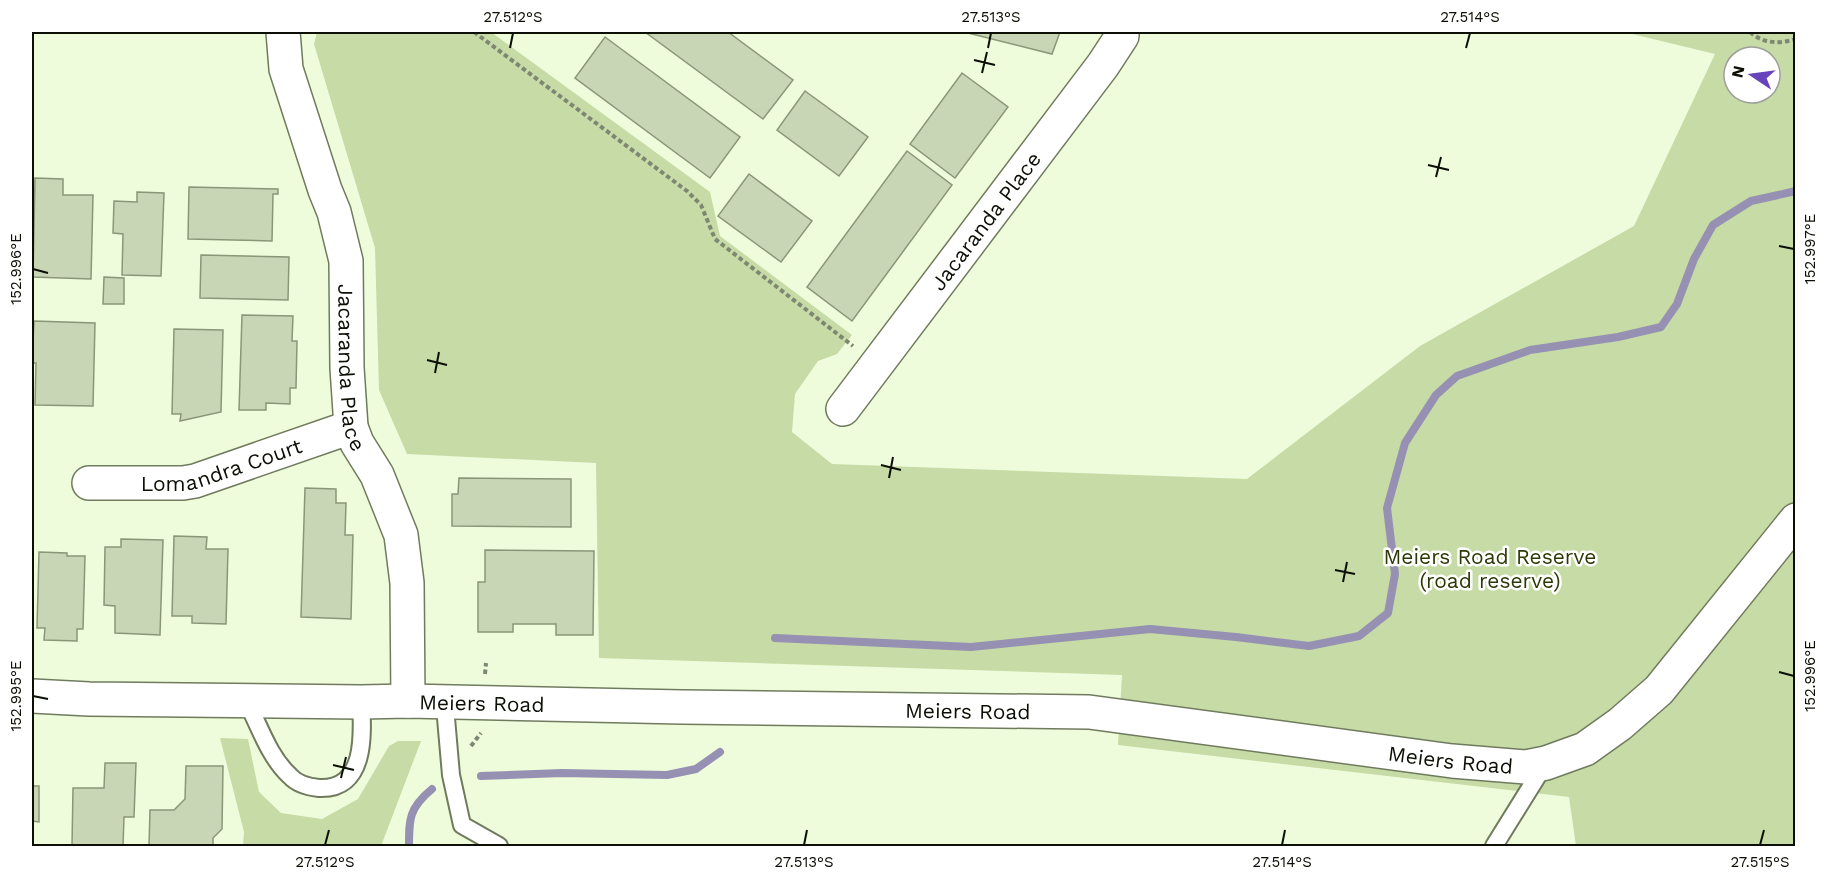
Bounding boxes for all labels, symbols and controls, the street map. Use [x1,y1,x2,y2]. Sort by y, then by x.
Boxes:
text: 27.512°S [483,8,543,26]
text: 27.513°S [961,8,1021,26]
text: 27.514°S [1440,8,1500,26]
north arrow [1722,45,1782,105]
text: N [1727,64,1748,80]
street label: Jacaranda Place [925,147,1046,295]
text: 152.997°E [1801,214,1819,284]
text: 152.996°E [7,233,25,305]
street label: Jacaranda Place [334,284,371,455]
street label: Lomandra Court [141,432,305,496]
park label: Meiers Road Reserve (road reserve) [1384,544,1596,593]
text: 152.996°E [1801,640,1819,712]
text: 152.995°E [7,660,25,732]
street label: Meiers Road [419,689,545,716]
street label: Meiers Road [905,697,1031,724]
street label: Meiers Road [1387,740,1514,778]
text: 27.512°S [295,853,355,871]
text: 27.513°S [774,853,834,871]
text: 27.514°S [1252,853,1312,871]
text: 27.515°S [1730,853,1790,871]

